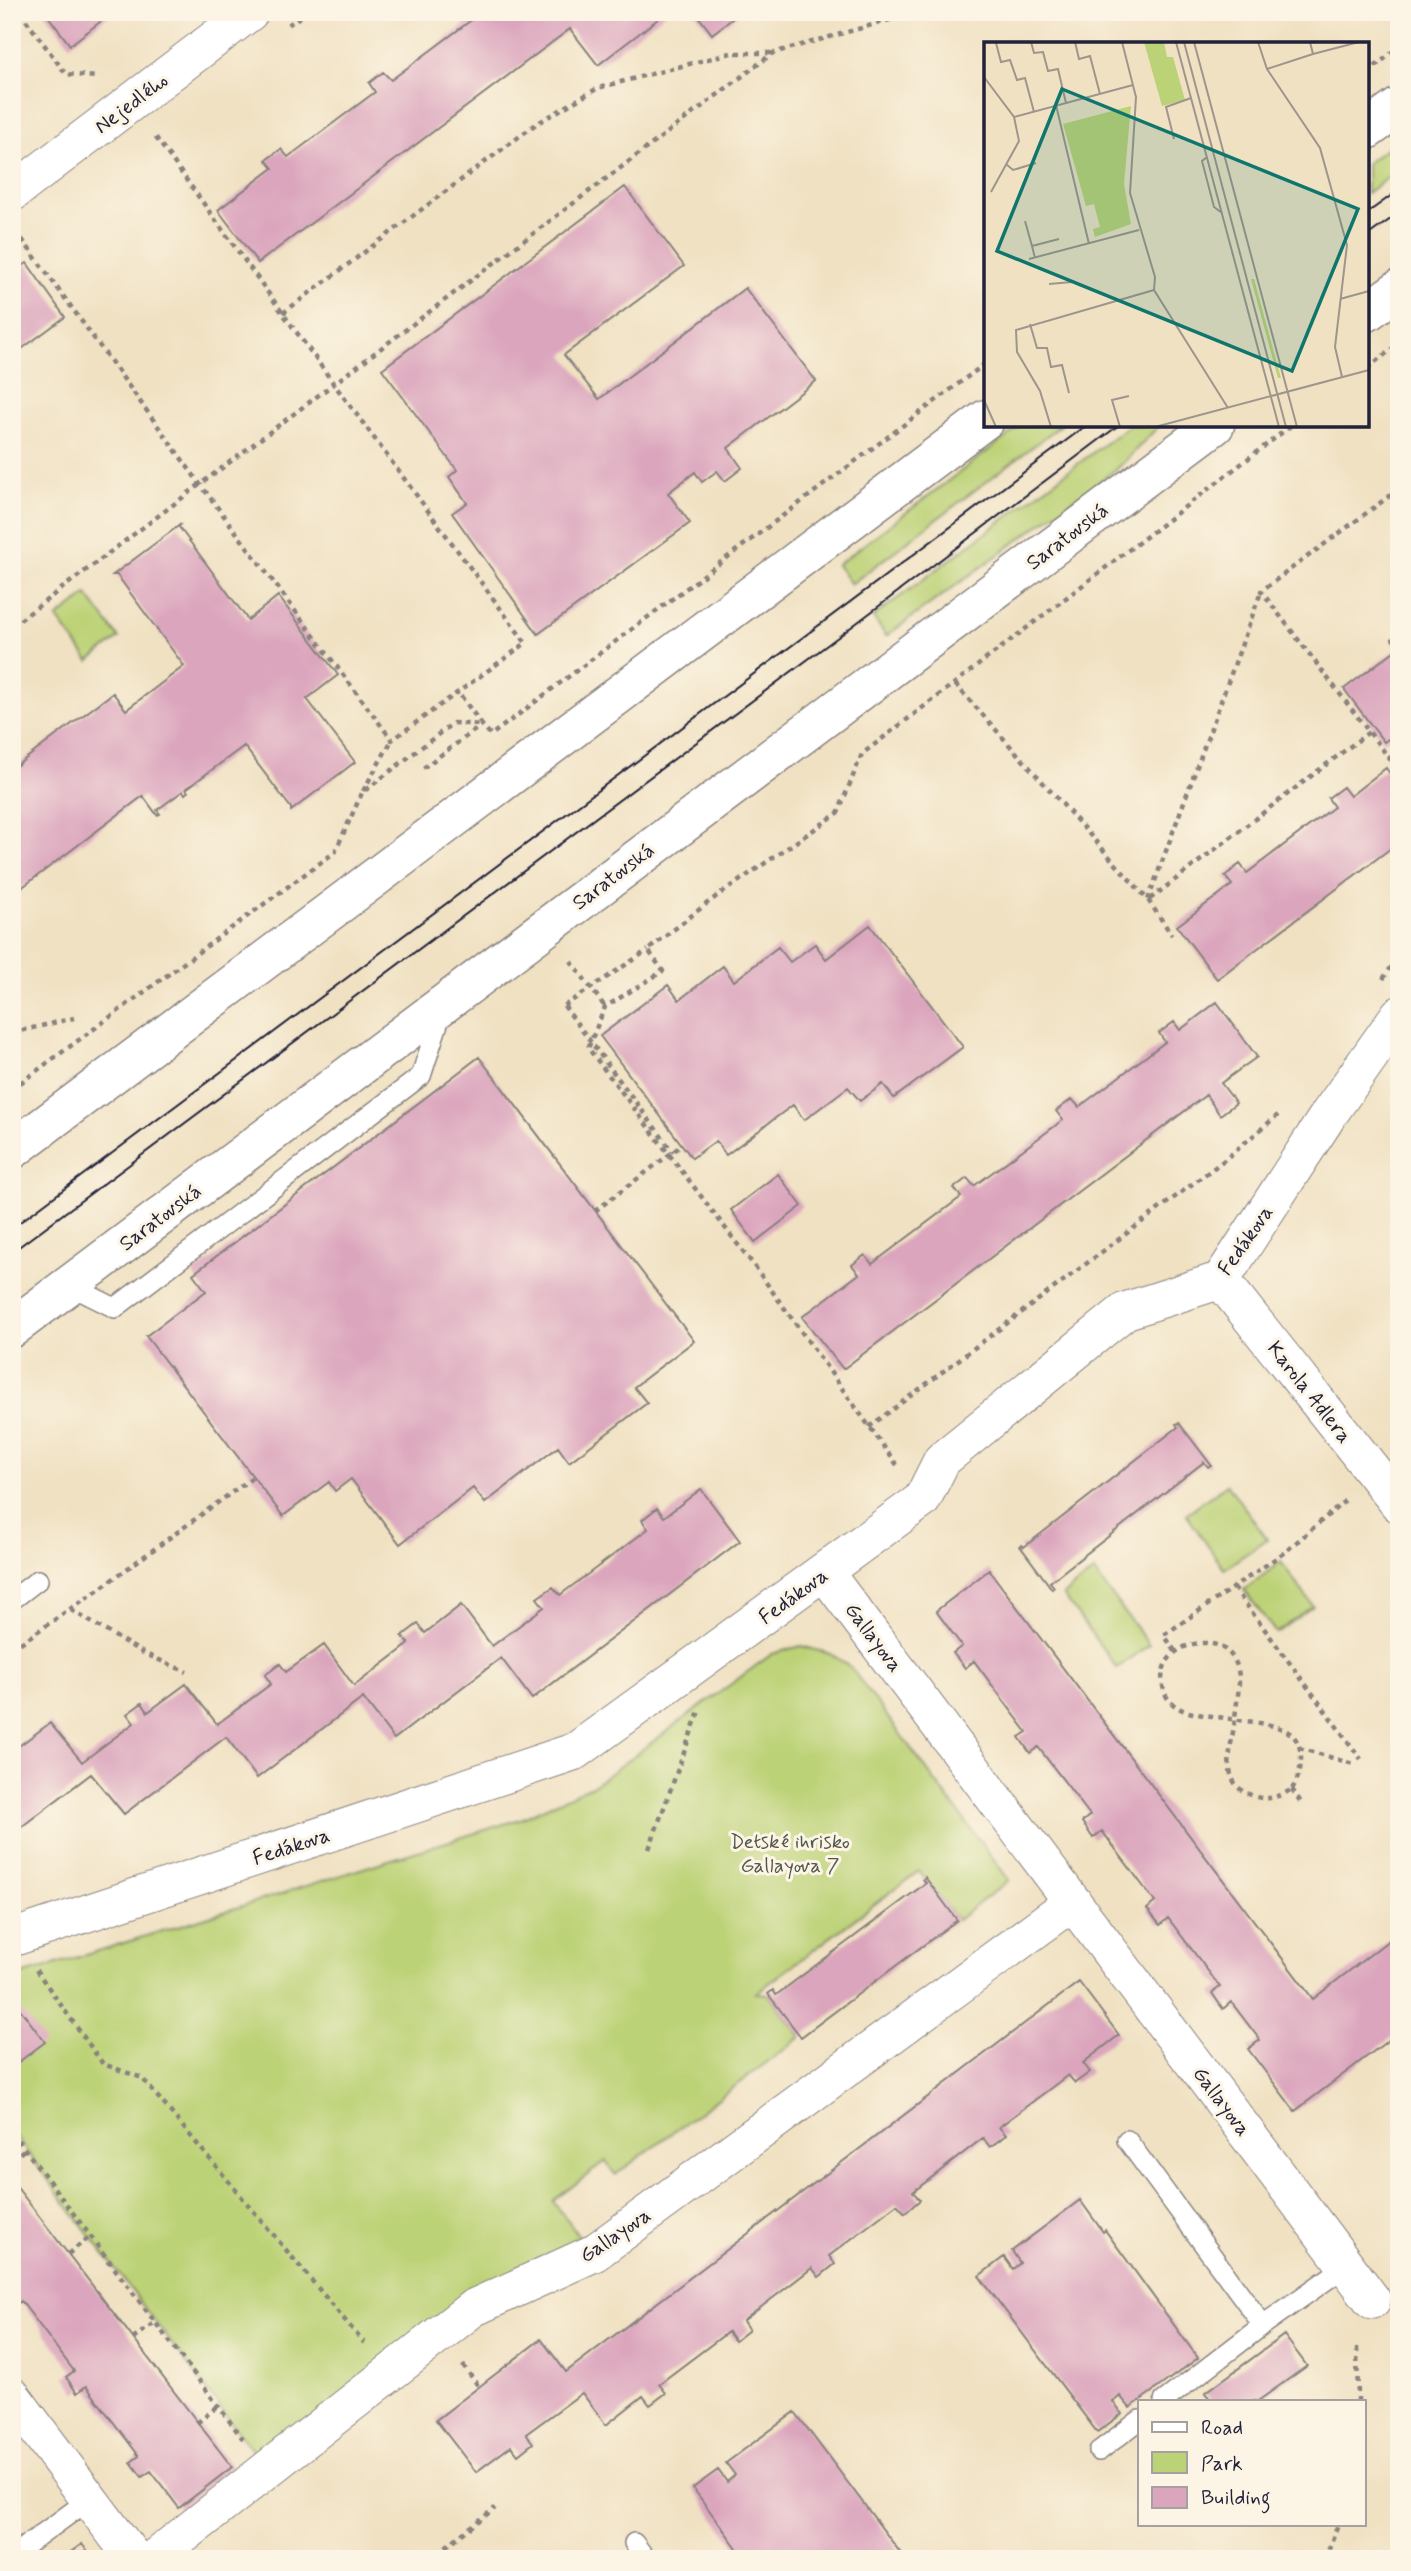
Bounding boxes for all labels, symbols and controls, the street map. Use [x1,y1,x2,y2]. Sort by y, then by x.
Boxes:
inset map [984,42,1369,427]
street label: Nejedlého [89,67,174,141]
street label: Saratovská [1021,497,1114,577]
street label: Saratovská [567,837,660,917]
street label: Saratovská [114,1178,207,1258]
street label: Fedákova [1212,1200,1280,1281]
street label: Karola Adlera [1260,1336,1358,1450]
street label: Fedákova [753,1562,834,1632]
street label: Gallayova [838,1597,909,1678]
street label: Fedákova [249,1821,333,1873]
park label: Detské ihrisko Gallayova 7 [730,1828,850,1880]
street label: Gallayova [1186,2061,1257,2142]
street label: Gallayova [574,2202,657,2270]
legend [1138,2400,1366,2526]
text: Road [1201,2414,1243,2442]
text: Park [1201,2450,1243,2478]
text: Building [1201,2484,1271,2514]

